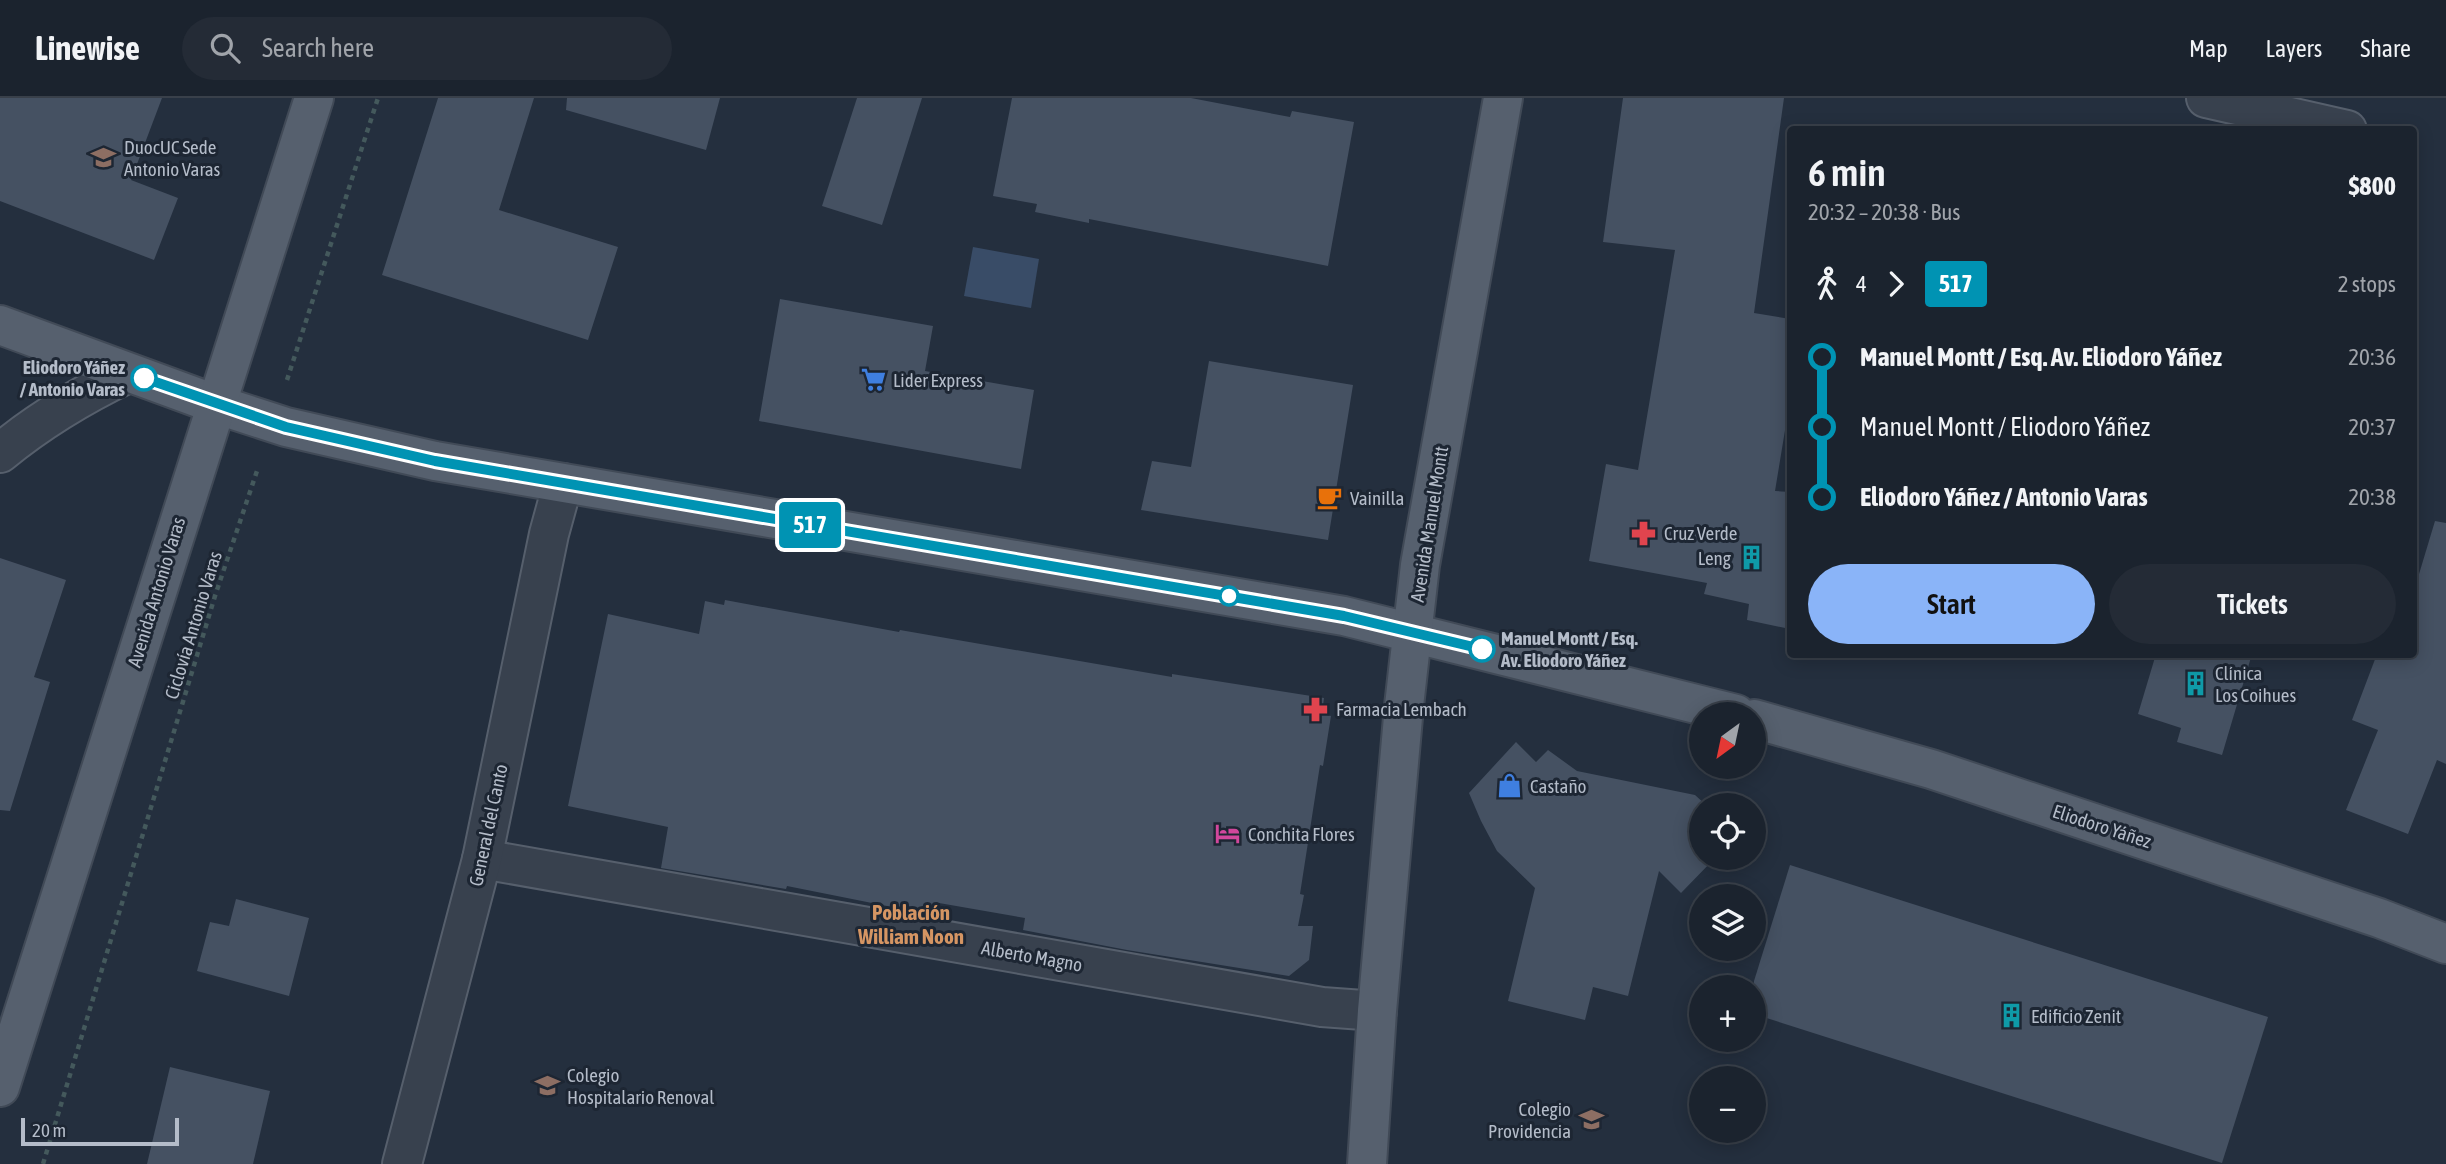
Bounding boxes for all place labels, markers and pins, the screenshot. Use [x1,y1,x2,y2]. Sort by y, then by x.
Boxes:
place label: DuocUC Sede Antonio Varas [124,136,220,180]
school or university icon: DuocUC Sede Antonio Varas [90,144,118,172]
place label: Eliodoro Yáñez / Antonio Varas [20,356,125,400]
marker: Eliodoro Yáñez / Antonio Varas [131,365,157,391]
supermarket icon: Lider Express [859,366,887,394]
place label: Lider Express [893,369,983,391]
cafe icon: Vainilla [1316,484,1344,512]
place label: Vainilla [1350,487,1404,509]
pharmacy icon: Cruz Verde [1630,519,1658,547]
place label: Cruz Verde [1664,522,1737,544]
building icon: Leng [1737,544,1765,572]
place label: Leng [1698,547,1732,569]
unlabelled marker [1219,586,1239,606]
place label: Manuel Montt / Esq. Av. Eliodoro Yáñez [1500,627,1638,671]
marker: Manuel Montt / Esq. Av. Eliodoro Yáñez [1469,636,1495,662]
place label: Clínica Los Coihues [2215,662,2296,706]
building icon: Clínica Los Coihues [2181,670,2209,698]
pharmacy icon: Farmacia Lembach [1302,695,1330,723]
place label: Farmacia Lembach [1336,698,1467,720]
shop icon: Castaño [1496,772,1524,800]
place label: Castaño [1530,775,1587,797]
hotel icon: Conchita Flores [1214,820,1242,848]
place label: Conchita Flores [1248,823,1355,845]
building icon: Edificio Zenit [1997,1002,2025,1030]
place label: Edificio Zenit [2031,1005,2121,1027]
place label: Colegio Hospitalario Renoval [567,1064,714,1108]
school or university icon: Colegio Hospitalario Renoval [533,1072,561,1100]
place label: Colegio Providencia [1488,1098,1571,1142]
school or university icon: Colegio Providencia [1577,1106,1605,1134]

